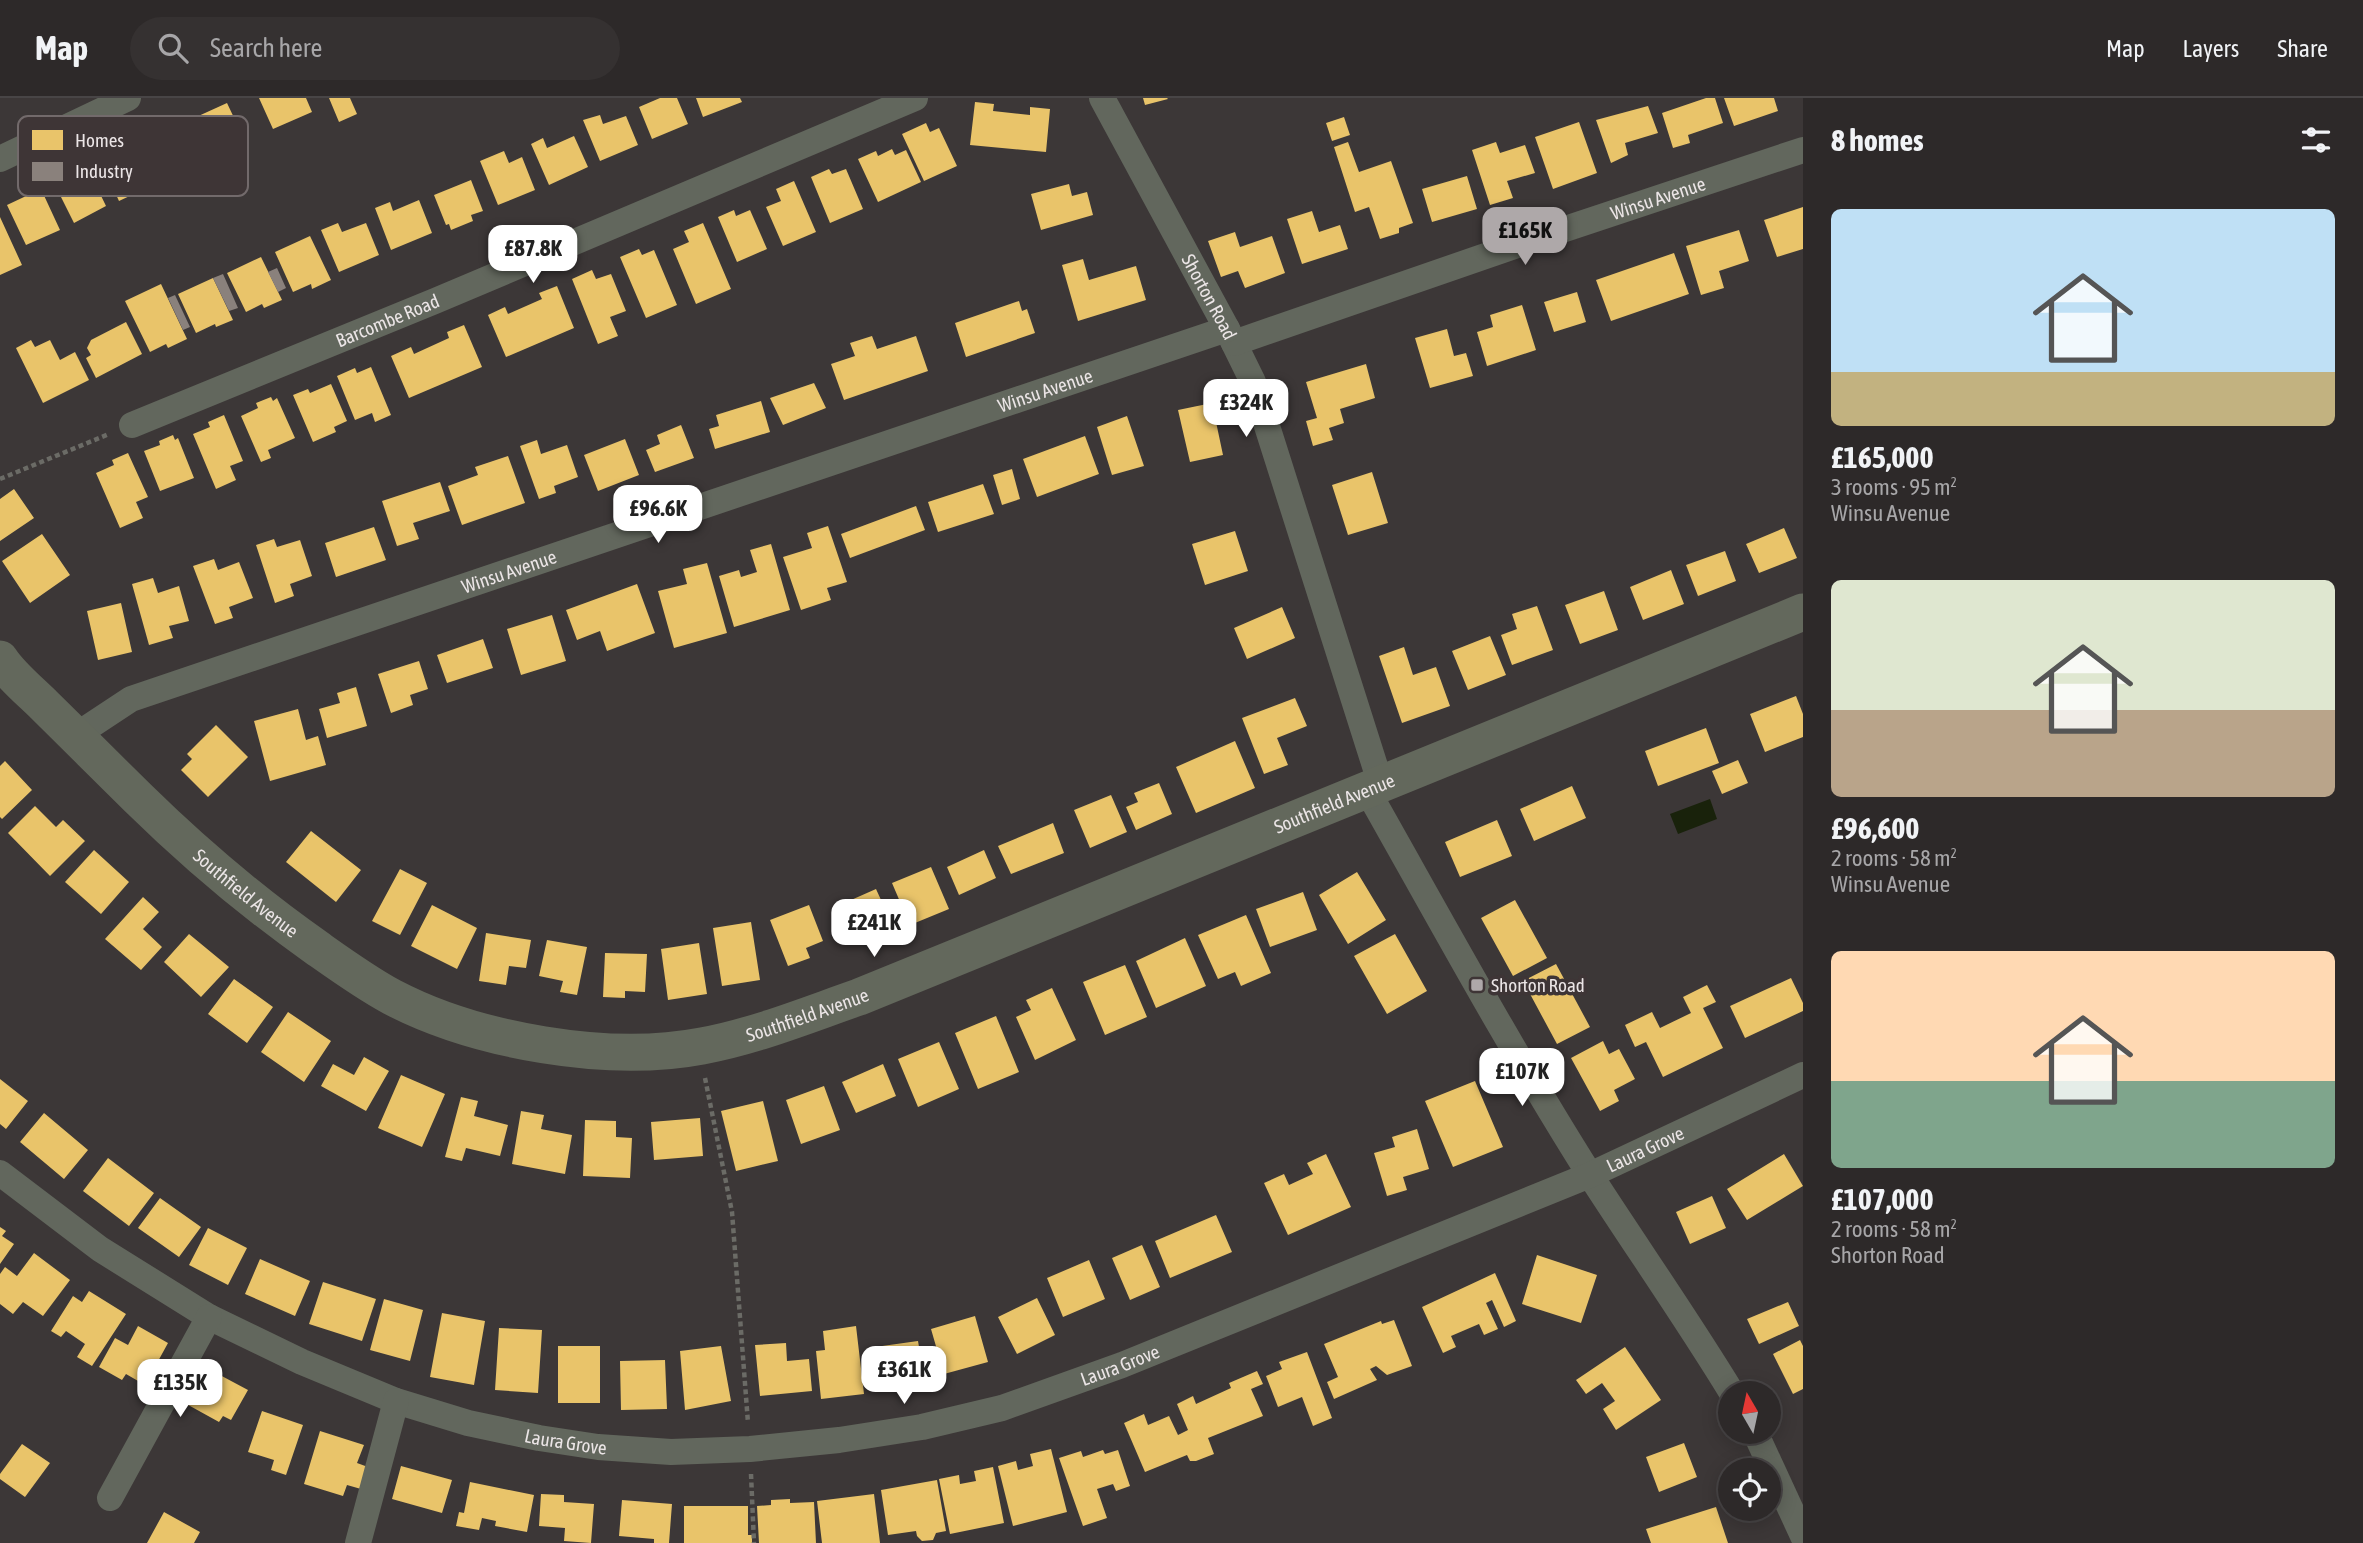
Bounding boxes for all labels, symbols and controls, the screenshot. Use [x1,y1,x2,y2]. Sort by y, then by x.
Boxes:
search box [130,17,620,80]
text: Map [35,29,88,67]
icon: search [154,29,192,67]
text: Search here [210,33,322,63]
text: Map [2106,35,2145,62]
text: Layers [2183,35,2239,62]
text: Share [2277,35,2328,62]
legend [18,116,248,196]
icon: filters [2297,121,2335,159]
text: 8 homes [1831,123,1924,157]
text: Homes [75,129,124,151]
text: Industry [75,160,133,182]
street label: Winsu Avenue [1608,172,1708,224]
pin: £165K [1476,208,1574,267]
text: £165K [1498,217,1552,243]
pin: £87.8K [476,226,590,285]
text: £87.8K [504,235,562,261]
street label: Shorton Road [1178,250,1241,343]
icon: home [2020,255,2146,381]
street label: Barcombe Road [333,290,442,351]
street label: Winsu Avenue [995,364,1095,417]
pin: £324K [1197,380,1295,439]
text: £324K [1219,389,1273,415]
text: £165,000 [1831,440,1934,474]
text: 3 rooms · 95 m² [1831,474,1957,500]
pin: £96.6K [601,486,715,545]
text: £96.6K [629,495,687,521]
text: Winsu Avenue [1831,500,1950,526]
street label: Winsu Avenue [459,545,559,598]
icon: home [2020,626,2146,752]
street label: Southfield Avenue [1271,769,1398,838]
text: £96,600 [1831,811,1919,845]
street label: Southfield Avenue [189,844,303,942]
text: 2 rooms · 58 m² [1831,845,1957,871]
text: Winsu Avenue [1831,871,1950,897]
pin: £241K [825,900,923,959]
text: £241K [847,909,901,935]
place label: Shorton Road [1491,974,1585,996]
marker: Shorton Road [1469,977,1485,993]
street label: Southfield Avenue [743,983,872,1046]
icon: home [2020,997,2146,1123]
pin: £107K [1473,1048,1571,1108]
text: £107K [1495,1058,1549,1084]
street label: Laura Grove [1603,1122,1687,1177]
text: £107,000 [1831,1182,1934,1216]
text: 2 rooms · 58 m² [1831,1216,1957,1242]
text: Shorton Road [1831,1242,1945,1268]
street label: Laura Grove [1077,1340,1163,1390]
pin: £361K [855,1346,953,1406]
text: £361K [877,1356,931,1382]
pin: £135K [131,1360,229,1419]
text: £135K [153,1369,207,1395]
north arrow [1718,1381,1782,1444]
map controls [1718,1381,1781,1521]
street label: Laura Grove [523,1424,607,1459]
button: locate [1718,1458,1781,1521]

